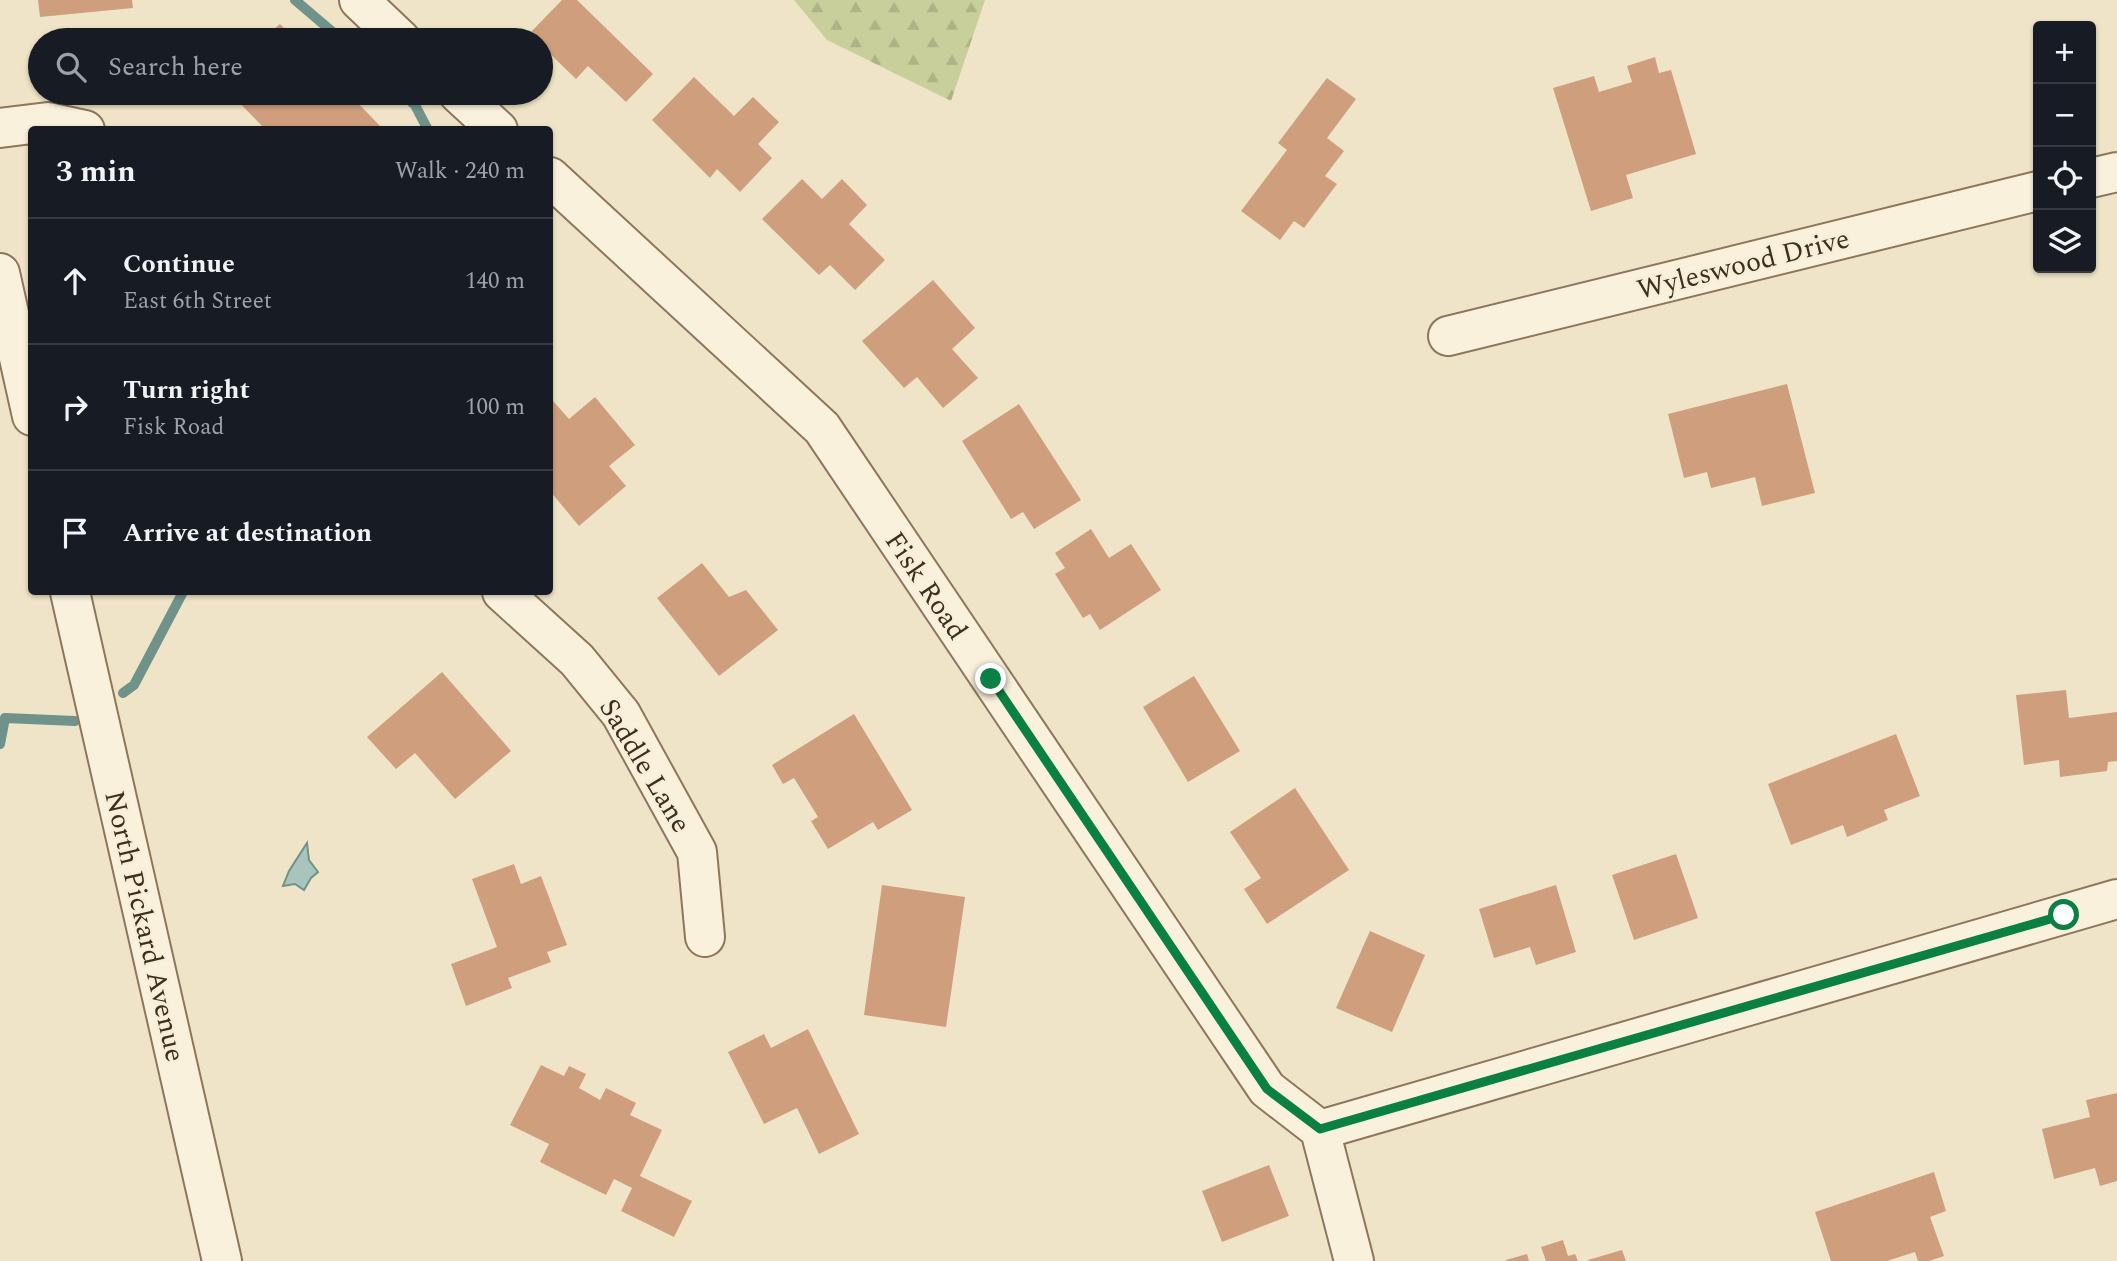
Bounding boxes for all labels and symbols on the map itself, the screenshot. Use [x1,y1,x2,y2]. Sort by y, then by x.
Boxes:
street label: Wyleswood Drive [1633,217,1854,312]
street label: Fisk Road [873,523,978,649]
route end [975,663,1006,694]
street label: Saddle Lane [588,690,702,841]
street label: North Pickard Avenue [92,787,197,1066]
route start [2048,899,2079,930]

